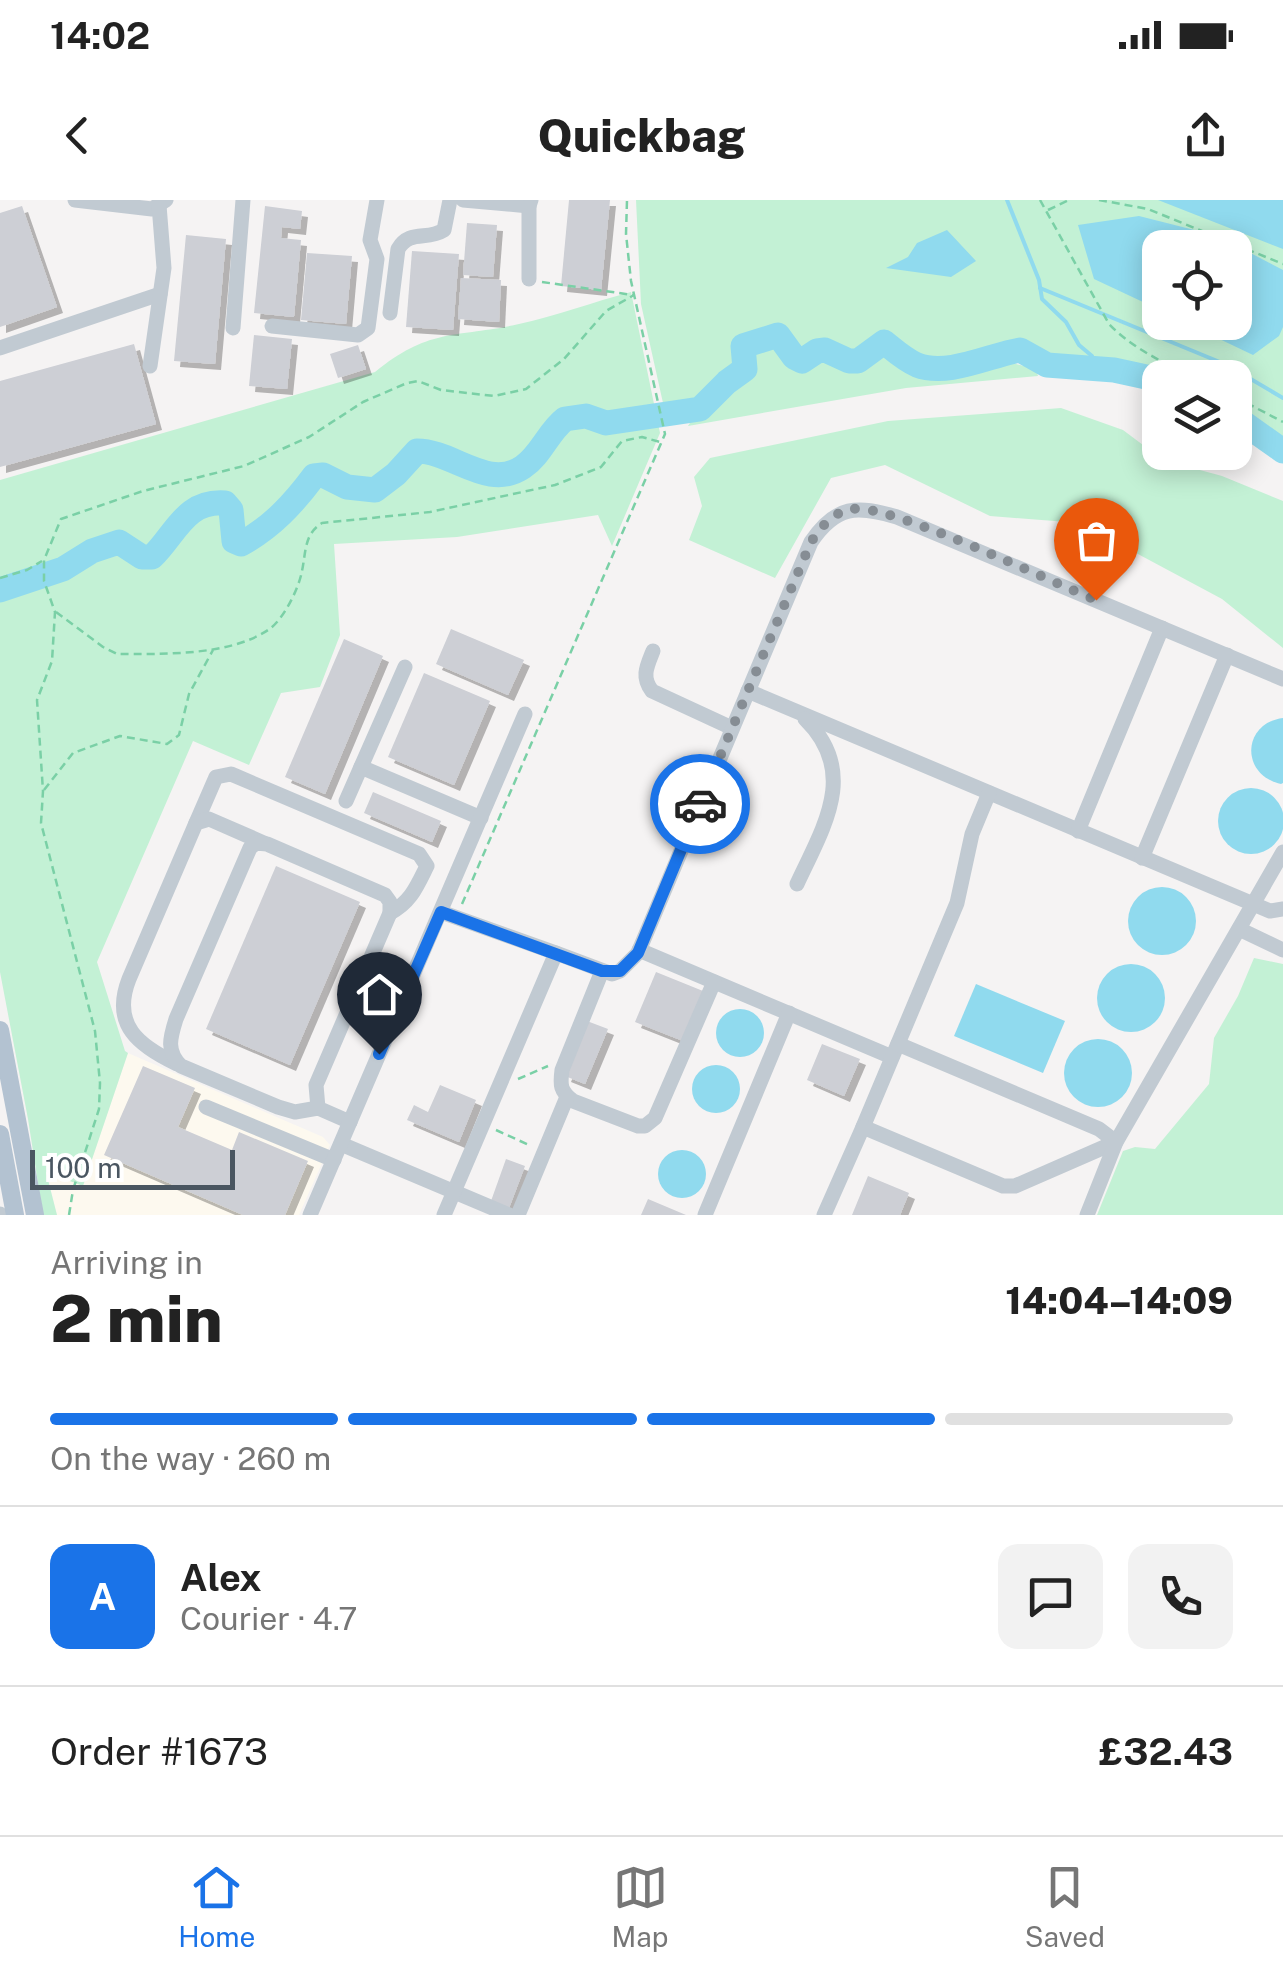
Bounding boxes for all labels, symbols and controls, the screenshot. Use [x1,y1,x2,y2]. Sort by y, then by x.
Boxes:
text: 14:02 [50,13,150,58]
icon: back [50,108,105,163]
icon: share [1178,108,1233,163]
text: Quickbag [538,109,745,162]
map controls [1142,230,1252,470]
button: locate [1142,230,1252,340]
button: layers [1142,360,1252,470]
pin [1054,498,1139,601]
icon: bag [1069,513,1124,568]
courier [650,754,750,854]
icon: car [673,777,728,832]
pin [337,952,422,1055]
icon: home [352,967,407,1022]
scale bar [30,1145,235,1190]
text: 100 m [45,1151,122,1184]
text: Arriving in [50,1244,203,1281]
text: 14:04–14:09 [1005,1278,1233,1323]
text: 2 min [50,1280,223,1357]
text: On the way · 260 m [50,1440,331,1477]
button: chat [998,1544,1103,1649]
button: phone [1128,1544,1233,1649]
text: Alex [180,1555,262,1600]
text: A [89,1574,116,1619]
text: Courier · 4.7 [180,1600,357,1637]
text: Order #1673 [50,1729,268,1774]
text: £32.43 [1099,1729,1233,1774]
tab: Home [178,1860,255,1953]
tab: Map [612,1860,668,1953]
tab: Saved [1025,1860,1105,1953]

